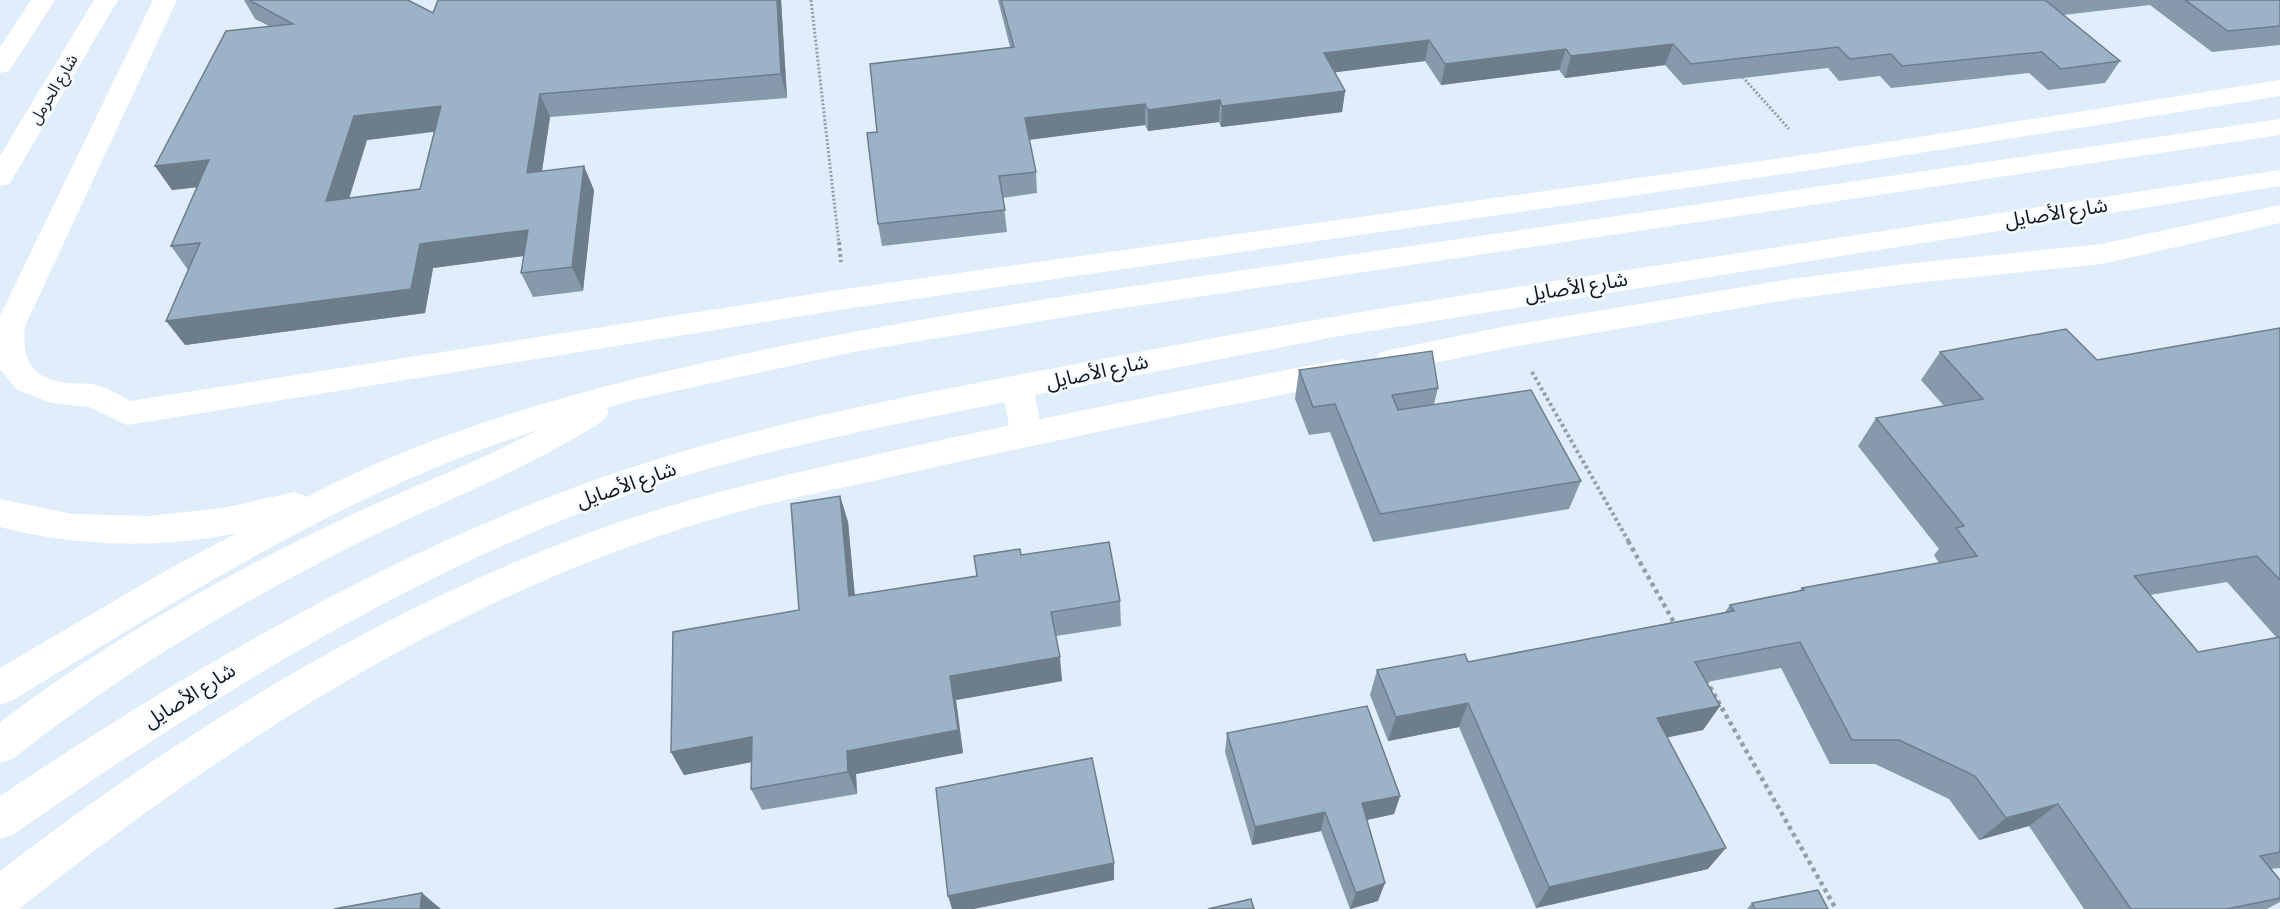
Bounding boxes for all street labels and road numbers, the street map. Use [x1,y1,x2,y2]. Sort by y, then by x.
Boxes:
street label: شارع الحرمل [23,50,84,129]
street label: شارع الأصايل [2003,191,2110,235]
street label: شارع الأصايل [1523,265,1630,309]
street label: شارع الأصايل [1043,347,1151,397]
street label: شارع الأصايل [573,454,680,516]
street label: شارع الأصايل [138,656,241,736]

